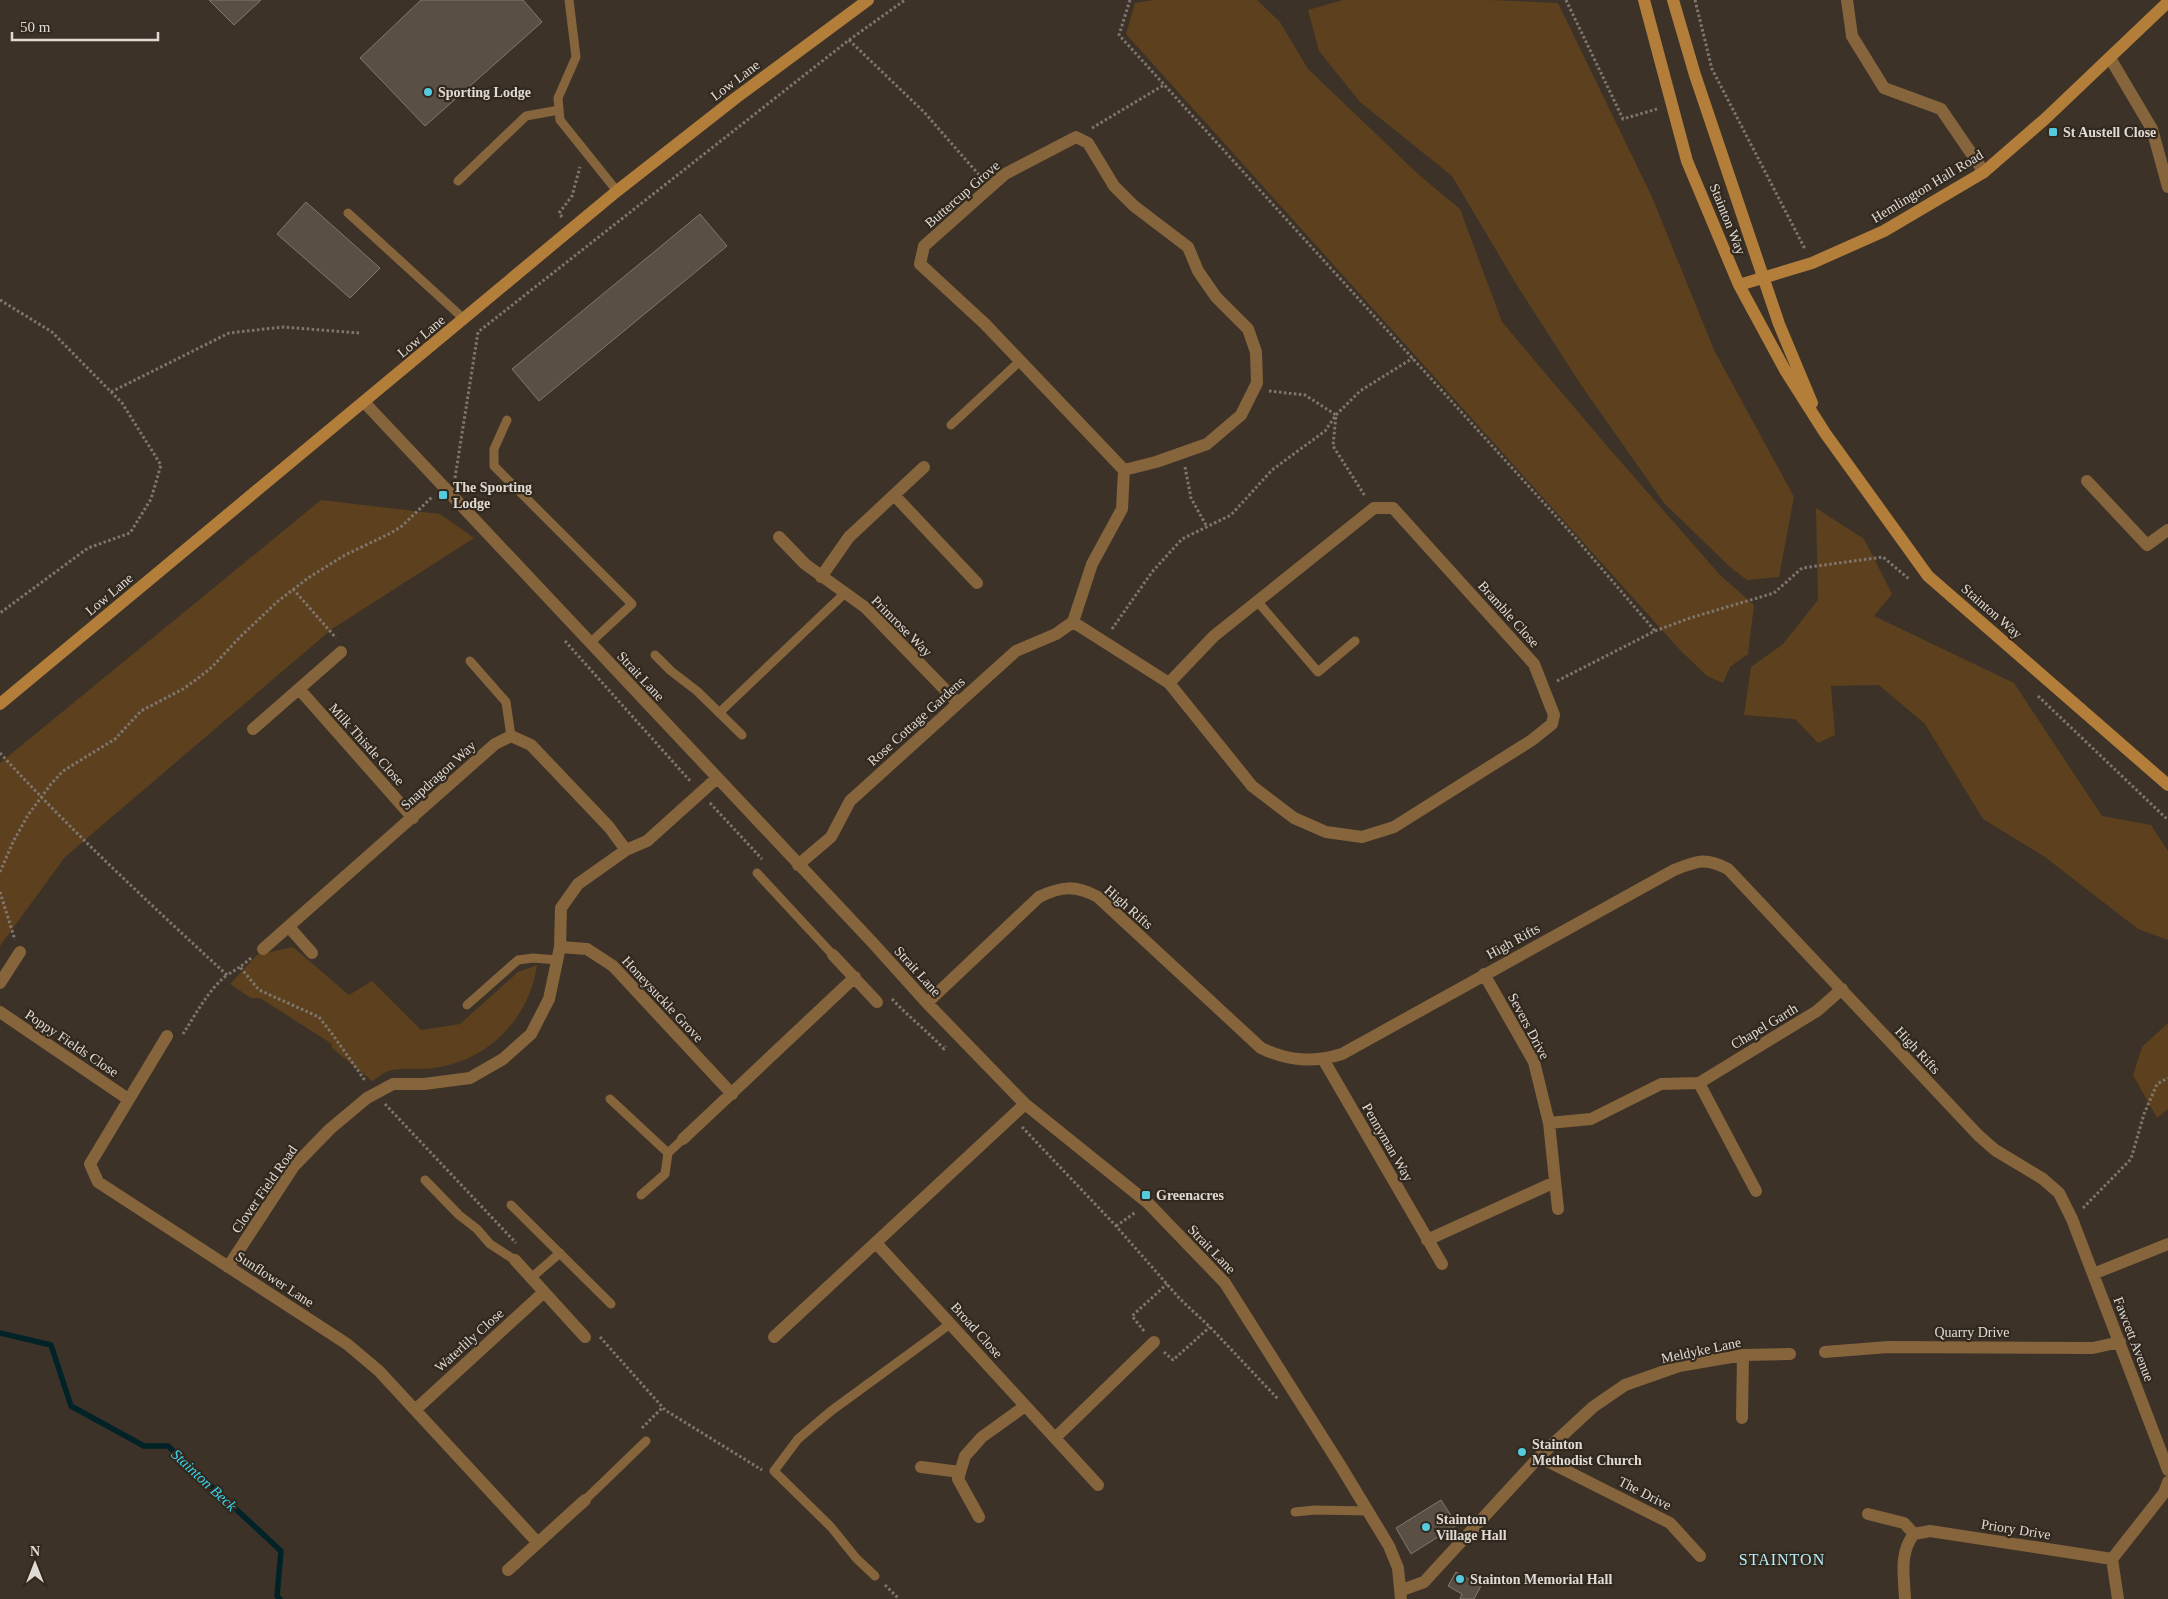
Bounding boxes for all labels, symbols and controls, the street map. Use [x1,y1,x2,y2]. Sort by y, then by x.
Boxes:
scale bar [12,10,159,42]
text: 50 m [20,19,51,35]
street label: Low Lane [708,57,763,104]
place label: Sporting Lodge [438,85,531,100]
marker: Sporting Lodge [422,86,434,98]
place label: St Austell Close [2063,125,2156,140]
marker: St Austell Close [2047,126,2059,138]
street label: Hemlington Hall Road [1869,147,1986,226]
street label: Buttercup Grove [922,158,1003,231]
street label: Stainton Way [1706,181,1749,257]
street label: Low Lane [395,312,448,360]
place label: The Sporting Lodge [453,480,532,511]
marker: The Sporting Lodge [437,489,449,501]
street label: Low Lane [83,570,136,618]
street label: Bramble Close [1475,578,1542,650]
street label: Stainton Way [1958,581,2025,642]
street label: Primrose Way [868,593,935,660]
street label: Strait Lane [614,649,667,704]
street label: Rose Cottage Gardens [865,674,968,769]
street label: Milk Thistle Close [326,700,407,788]
street label: Snapdragon Way [398,738,479,813]
street label: High Rifts [1102,882,1156,932]
street label: High Rifts [1484,921,1543,962]
street label: Strait Lane [891,943,944,999]
street label: Honeysuckle Grove [619,953,706,1045]
street label: Severs Drive [1505,991,1552,1062]
street label: Chapel Garth [1728,1001,1800,1052]
street label: Poppy Fields Close [22,1007,121,1080]
street label: High Rifts [1892,1024,1943,1077]
street label: Pennyman Way [1359,1101,1416,1184]
street label: Clover Field Road [229,1143,300,1236]
place label: Greenacres [1156,1188,1224,1203]
marker: Greenacres [1140,1189,1152,1201]
street label: Strait Lane [1185,1222,1239,1277]
street label: Sunflower Lane [233,1249,316,1310]
street label: Fawcett Avenue [2110,1295,2157,1384]
street label: Broad Close [948,1299,1005,1361]
street label: Waterlily Close [432,1306,507,1375]
street label: Quarry Drive [1934,1325,2010,1340]
street label: Meldyke Lane [1660,1335,1742,1366]
place label: Stainton Methodist Church [1532,1437,1642,1468]
water label: Stainton Beck [168,1446,240,1514]
marker: Stainton Methodist Church [1516,1446,1528,1458]
street label: The Drive [1616,1474,1674,1513]
place label: Stainton Village Hall [1436,1512,1507,1543]
street label: Priory Drive [1980,1517,2052,1542]
marker: Stainton Village Hall [1420,1521,1432,1533]
north arrow [10,1539,60,1589]
text: N [30,1544,40,1559]
district label: STAINTON [1739,1551,1825,1568]
place label: Stainton Memorial Hall [1470,1572,1612,1587]
marker: Stainton Memorial Hall [1454,1573,1466,1585]

